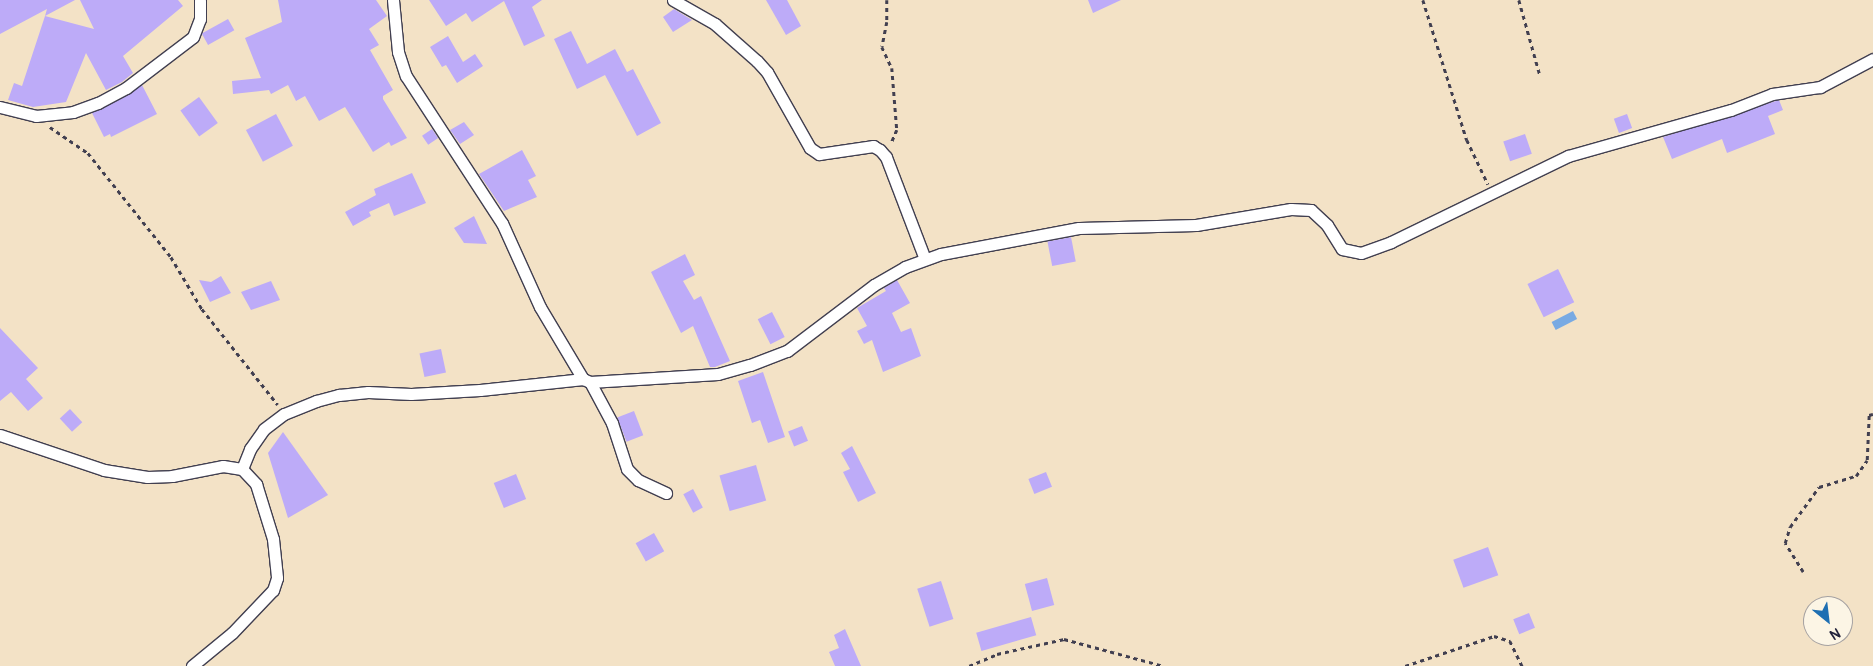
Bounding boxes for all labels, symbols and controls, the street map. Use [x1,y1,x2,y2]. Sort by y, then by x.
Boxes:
north arrow [1803,596,1853,646]
text: N [1827,624,1843,643]

